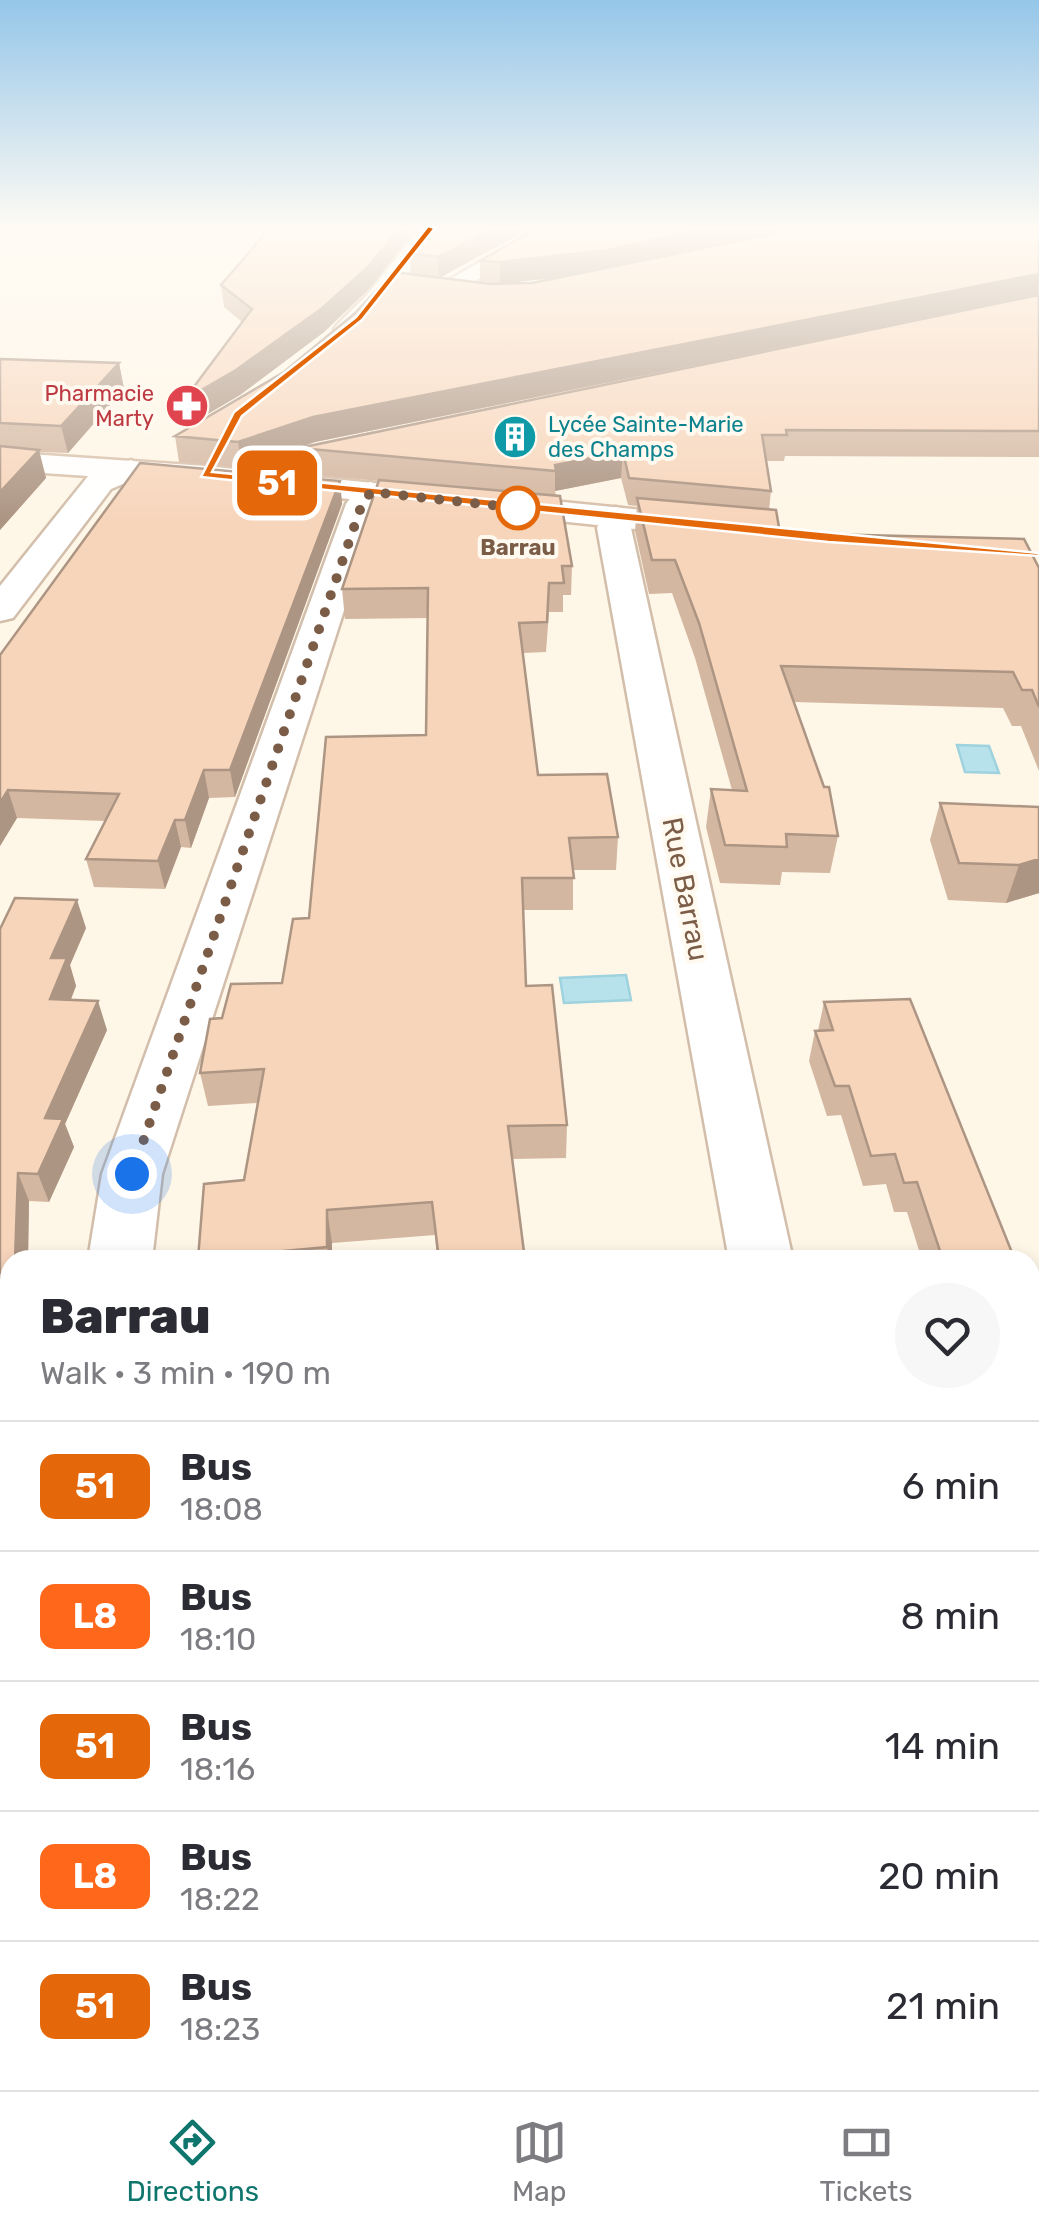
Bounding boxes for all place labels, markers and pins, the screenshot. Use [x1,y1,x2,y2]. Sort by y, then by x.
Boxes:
place label: Pharmacie Marty [44,380,154,432]
pharmacy icon: Pharmacie Marty [164,383,210,429]
place label: Lycée Sainte-Marie des Champs [548,411,744,463]
building icon: Lycée Sainte-Marie des Champs [492,414,538,460]
marker: Barrau [497,487,539,529]
place label: Barrau [480,534,556,561]

